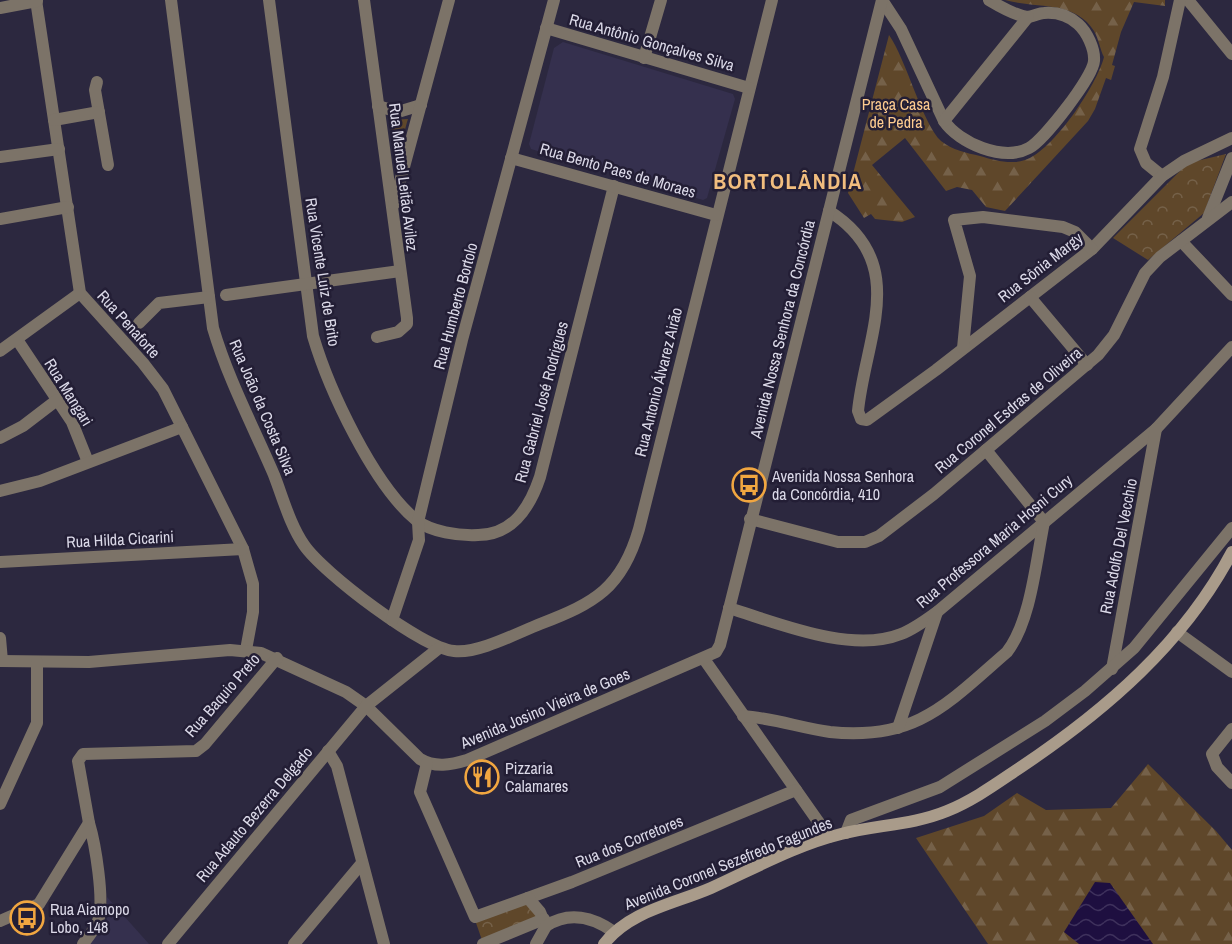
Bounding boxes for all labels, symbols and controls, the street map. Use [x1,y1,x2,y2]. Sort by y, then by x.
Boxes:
street label: Rua Antônio Gonçalves Silva [567,8,738,76]
park label: Praça Casa de Pedra [862,93,931,133]
street label: Rua Manuel Leitão Avilez [384,102,424,253]
street label: Rua Bento Paes de Moraes [537,137,699,203]
district label: BORTOLÂNDIA [713,166,863,196]
street label: Rua Vicente Luiz de Brito [300,196,346,348]
street label: Avenida Nossa Senhora da Concórdia [744,217,820,442]
street label: Rua Sônia Margy [993,227,1087,307]
street label: Rua Humberto Bortolo [427,240,483,372]
street label: Rua Penaforte [93,285,165,363]
street label: Rua Antonio Álvarez Airão [629,305,687,459]
street label: Rua Gabriel José Rodrigues [509,319,573,485]
street label: Rua João da Costa Silva [225,336,302,479]
street label: Rua Coronel Esdras de Oliveira [930,341,1087,478]
street label: Rua Mangari [40,354,98,430]
place label: Avenida Nossa Senhora da Concórdia, 410 [771,465,915,505]
bus stop icon: Avenida Nossa Senhora da Concórdia, 410 [731,467,767,503]
street label: Rua Professora Maria Hosni Cury [911,469,1077,613]
street label: Rua Adolfo Del Vecchio [1094,476,1142,616]
street label: Rua Hilda Cicarini [66,525,174,553]
street label: Rua Baquio Preto [179,648,265,742]
street label: Avenida Josino Vieira de Goes [456,662,633,754]
street label: Rua Adauto Bezerra Delgado [191,742,317,886]
place label: Pizzaria Calamares [505,757,568,797]
restaurant icon: Pizzaria Calamares [464,759,500,795]
street label: Rua dos Corretores [572,809,686,873]
street label: Avenida Coronel Sezefredo Fagundes [620,811,835,915]
place label: Rua Aiamopo Lobo, 148 [50,898,130,938]
bus stop icon: Rua Aiamopo Lobo, 148 [9,900,45,936]

